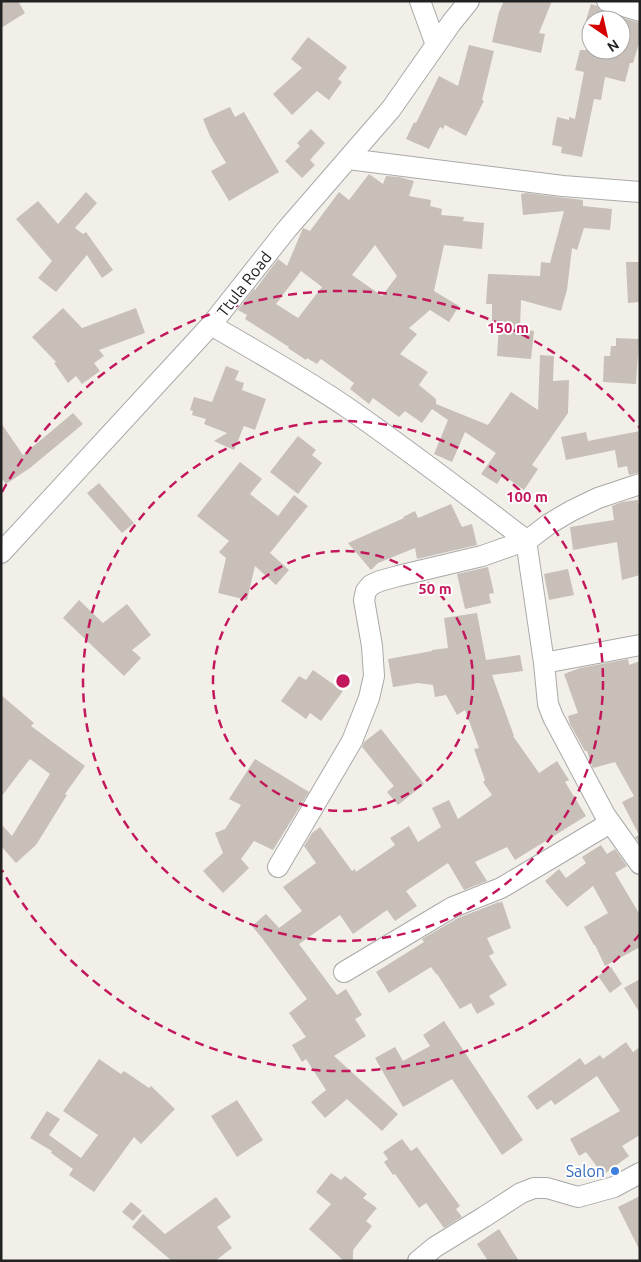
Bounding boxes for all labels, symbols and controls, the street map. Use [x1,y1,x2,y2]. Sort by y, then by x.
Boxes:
north arrow [581,10,631,60]
text: N [604,36,622,55]
street label: Ttula Road [213,248,275,320]
text: 150 m [487,319,529,336]
text: 100 m [506,488,548,505]
text: 50 m [418,580,452,597]
centre of rings [334,672,352,690]
place label: Salon [566,1162,605,1180]
marker: Salon [609,1165,621,1177]

